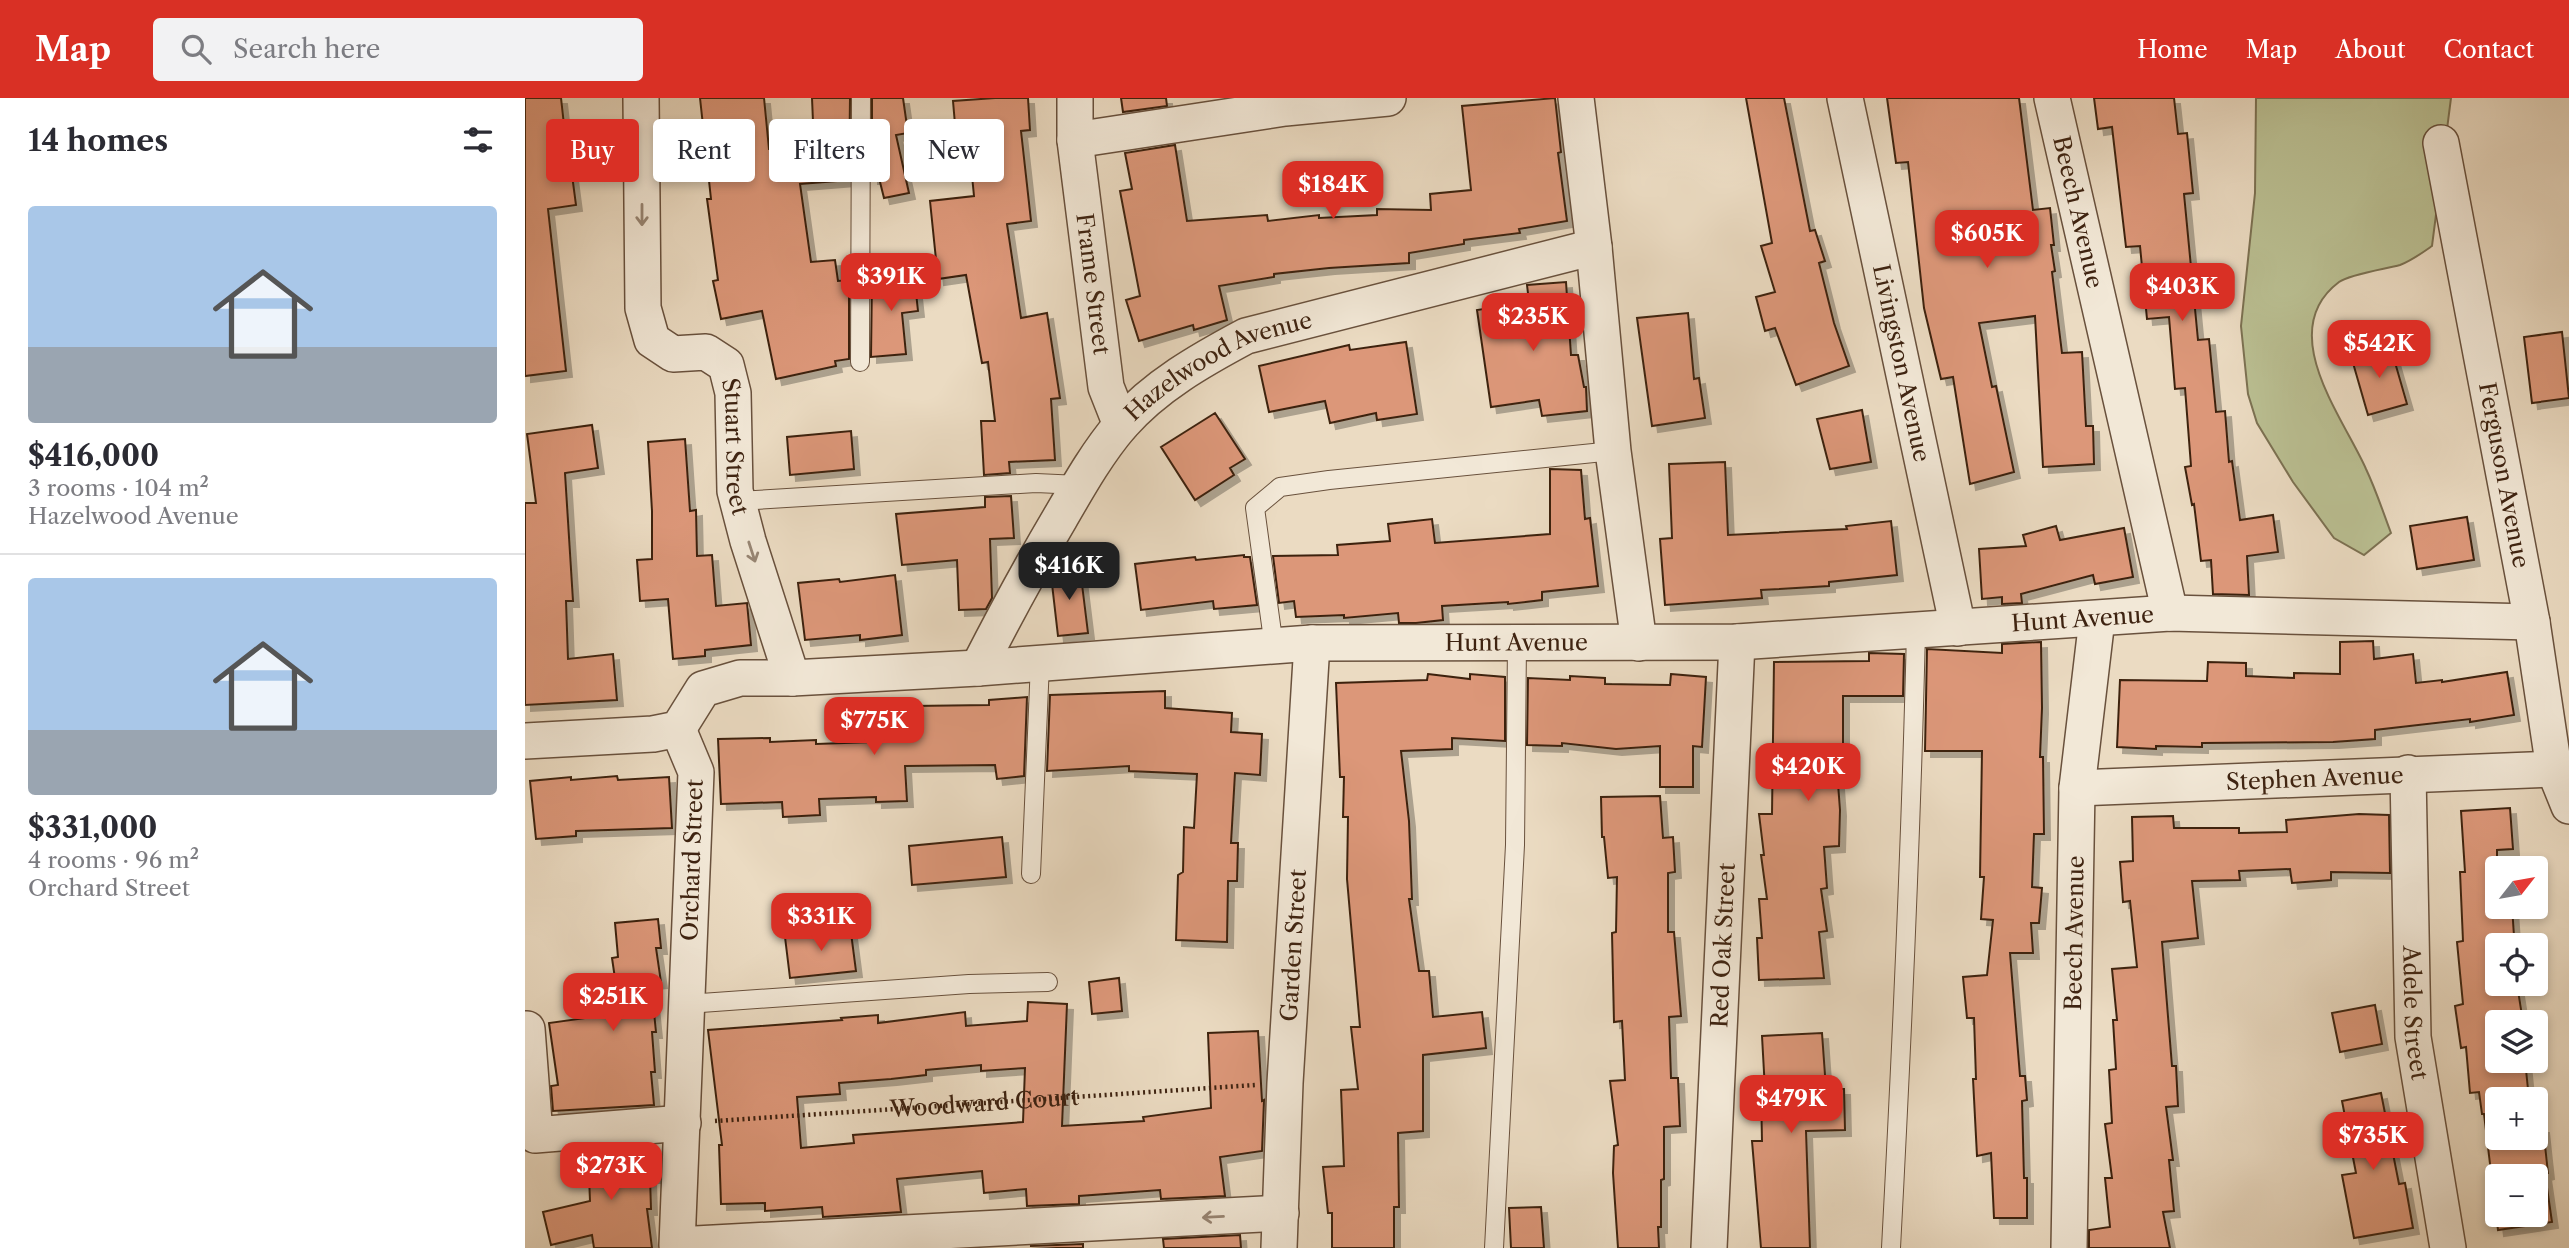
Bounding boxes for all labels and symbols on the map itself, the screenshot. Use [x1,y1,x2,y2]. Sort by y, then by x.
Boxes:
street label: Beech Avenue [2047,133,2109,291]
pin: $184K [1284,162,1382,221]
one-way arrow [635,203,649,226]
pin: $605K [1938,211,2036,270]
street label: Frame Street [1070,212,1116,356]
pin: $391K [842,254,940,313]
street label: Livingston Avenue [1867,262,1936,464]
pin: $403K [2133,264,2231,323]
pin: $235K [1484,294,1582,353]
street label: Hazelwood Avenue [1119,306,1315,427]
pin: $542K [2330,320,2428,380]
street label: Stuart Street [716,375,755,518]
street label: Ferguson Avenue [2473,380,2535,570]
one-way arrow [746,541,759,563]
pin: $416K [1020,542,1118,602]
street label: Hunt Avenue [2010,600,2155,638]
street label: Hunt Avenue [1445,628,1588,657]
pin: $775K [825,698,923,757]
pin: $420K [1759,744,1857,803]
street label: Stephen Avenue [2225,761,2404,796]
street label: Orchard Street [675,779,709,941]
street label: Beech Avenue [2059,855,2090,1011]
north arrow [2485,856,2548,919]
street label: Red Oak Street [1705,862,1741,1028]
street label: Garden Street [1275,868,1312,1022]
pin: $331K [772,894,870,953]
street label: Adele Street [2397,944,2434,1082]
pin: $251K [564,974,662,1033]
pin: $479K [1742,1076,1840,1135]
street label: Woodward Court [888,1083,1080,1123]
pin: $735K [2324,1112,2422,1172]
pin: $273K [562,1142,660,1202]
one-way arrow [1202,1211,1224,1224]

